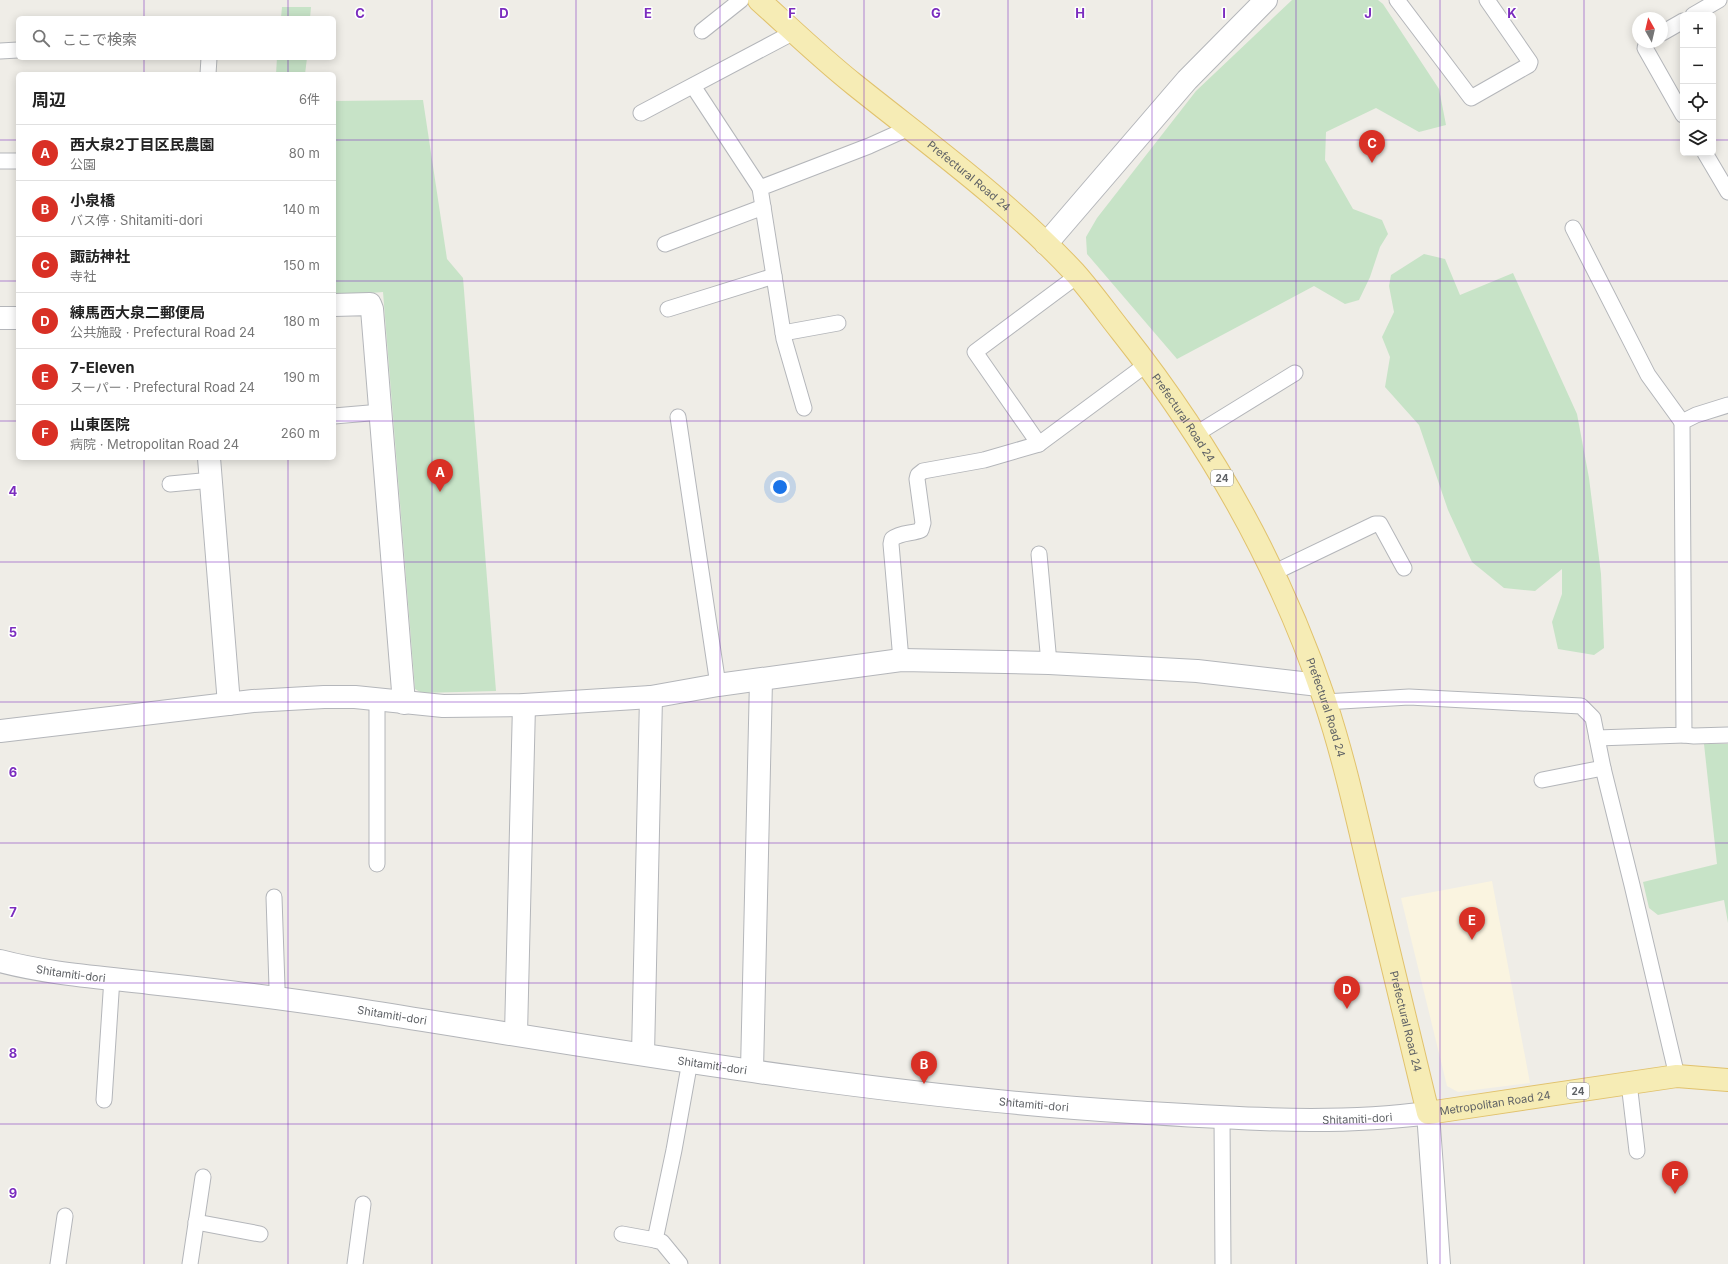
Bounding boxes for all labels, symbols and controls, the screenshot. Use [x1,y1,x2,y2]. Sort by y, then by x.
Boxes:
text: C [355,5,365,21]
text: D [499,5,509,21]
text: E [644,5,652,21]
text: F [788,5,796,21]
text: G [931,5,941,21]
text: H [1075,5,1085,21]
text: I [1222,5,1226,21]
text: J [1364,5,1372,21]
text: K [1507,5,1517,21]
north arrow [1632,12,1668,48]
map controls [1680,12,1716,156]
button: + [1680,12,1716,48]
search box [16,16,336,60]
icon: search [30,27,52,49]
text: ここで検索 [62,30,137,49]
button: − [1680,48,1716,84]
button: locate [1680,84,1716,120]
text: 周辺 [32,90,66,110]
text: 6件 [299,91,320,107]
button: layers [1680,120,1716,156]
pin: C [1359,130,1385,163]
text: 西大泉2丁目区民農園 [70,135,214,154]
street label: Prefectural Road 24 [925,138,1013,214]
text: A [40,145,50,161]
text: 80 m [289,145,320,161]
text: 公園 [70,156,96,172]
text: 小泉橋 [70,191,115,210]
text: B [41,201,49,217]
text: 140 m [283,201,320,217]
text: バス停 · Shitamiti-dori [70,212,203,228]
text: 諏訪神社 [70,247,130,266]
text: C [40,257,50,273]
text: 150 m [284,257,320,273]
text: 寺社 [70,268,96,284]
text: 練馬西大泉二郵便局 [70,303,205,322]
text: D [40,313,50,329]
text: 180 m [283,313,320,329]
text: 公共施設 · Prefectural Road 24 [70,324,255,340]
text: 7-Eleven [70,358,135,377]
text: E [41,369,49,385]
text: 190 m [283,369,320,385]
street label: Prefectural Road 24 [1149,371,1218,465]
text: スーパー · Prefectural Road 24 [70,379,255,395]
text: 山東医院 [70,415,130,434]
text: F [41,425,49,441]
text: 260 m [281,425,320,441]
text: 病院 · Metropolitan Road 24 [70,436,239,452]
pin: A [427,459,453,492]
road number: 24 [1211,470,1233,486]
your location [770,477,790,497]
text: 4 [9,483,18,499]
text: 5 [9,624,17,640]
street label: Prefectural Road 24 [1303,656,1348,759]
text: 6 [9,764,17,780]
text: 7 [9,904,17,920]
pin: E [1459,907,1485,940]
street label: Shitamiti-dori [35,962,106,985]
street label: Prefectural Road 24 [1387,969,1425,1073]
pin: D [1334,976,1360,1009]
street label: Shitamiti-dori [356,1003,428,1028]
text: 8 [9,1045,17,1061]
pin: B [911,1051,937,1084]
street label: Shitamiti-dori [676,1053,748,1077]
road number: 24 [1567,1083,1589,1099]
street label: Metropolitan Road 24 [1439,1088,1551,1118]
street label: Shitamiti-dori [998,1094,1069,1114]
street label: Shitamiti-dori [1322,1110,1393,1127]
pin: F [1662,1161,1688,1194]
text: 9 [9,1185,17,1201]

